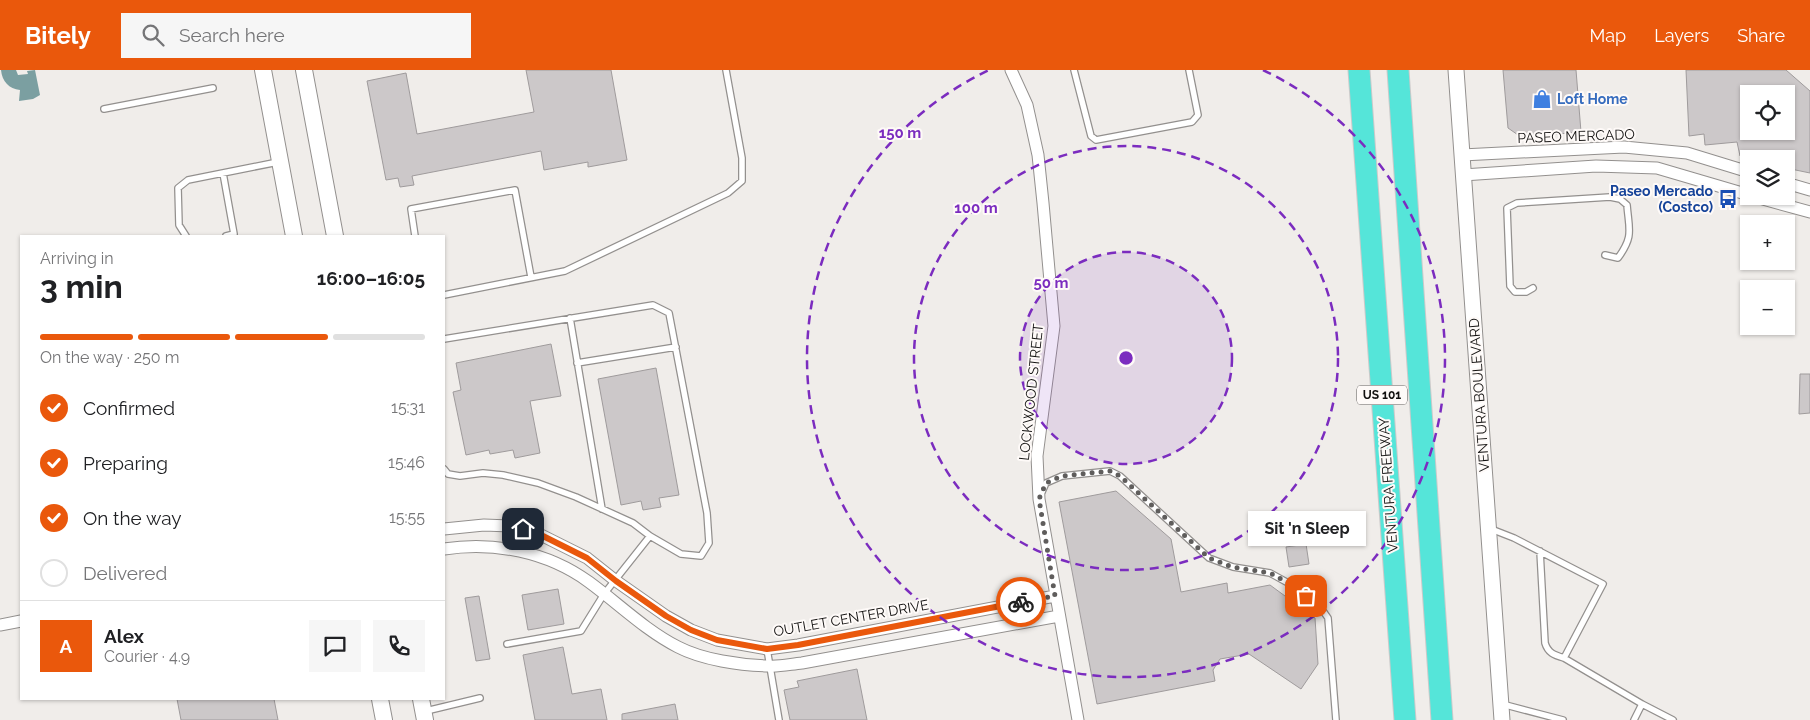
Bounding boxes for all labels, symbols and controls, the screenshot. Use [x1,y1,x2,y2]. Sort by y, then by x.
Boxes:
search box [121,13,471,58]
text: Bitely [25,21,91,50]
icon: search [139,21,167,49]
text: Search here [179,24,285,46]
text: Map [1590,25,1626,46]
text: Layers [1654,25,1709,46]
text: Share [1737,25,1785,46]
map controls [1740,85,1795,335]
button: locate [1740,85,1795,140]
shop icon: Loft Home [1531,88,1553,110]
place label: Loft Home [1557,91,1628,107]
text: 150 m [879,124,921,142]
street label: PASEO MERCADO [1517,126,1635,146]
button: layers [1740,150,1795,205]
place label: Paseo Mercado (Costco) [1610,183,1714,215]
bus stop icon: Paseo Mercado (Costco) [1717,188,1739,210]
text: 100 m [954,199,998,217]
button: + [1740,215,1795,270]
text: Arriving in [40,249,114,268]
text: 16:00–16:05 [317,267,425,289]
text: 3 min [40,268,123,305]
text: 50 m [1033,274,1069,292]
button: − [1740,280,1795,335]
street label: VENTURA BOULEVARD [1466,318,1492,472]
street label: LOCKWOOD STREET [1016,322,1046,461]
text: On the way · 250 m [40,348,179,367]
centre of rings [1117,349,1135,367]
road number: US 101 [1357,386,1407,404]
icon: check [40,394,68,422]
text: Confirmed [83,397,175,419]
text: 15:31 [391,398,425,417]
street label: VENTURA FREEWAY [1375,417,1401,553]
icon: check [40,449,68,477]
text: Preparing [83,452,168,474]
text: 15:46 [388,453,425,472]
icon: check [40,504,68,532]
text: On the way [83,507,182,529]
text: 15:55 [389,508,425,527]
pin [502,508,544,550]
callout: Sit 'n Sleep [1247,511,1365,546]
icon: home [509,515,537,543]
text: Sit 'n Sleep [1264,519,1350,538]
text: Delivered [83,562,167,584]
pin [1285,575,1327,617]
courier [996,577,1046,627]
icon: bag [1292,582,1320,610]
icon: bike [1007,588,1035,616]
street label: OUTLET CENTER DRIVE [772,596,930,640]
button: chat [309,620,361,672]
button: phone [373,620,425,672]
text: Alex [104,625,144,647]
text: A [60,635,72,657]
text: Courier · 4.9 [104,647,190,666]

